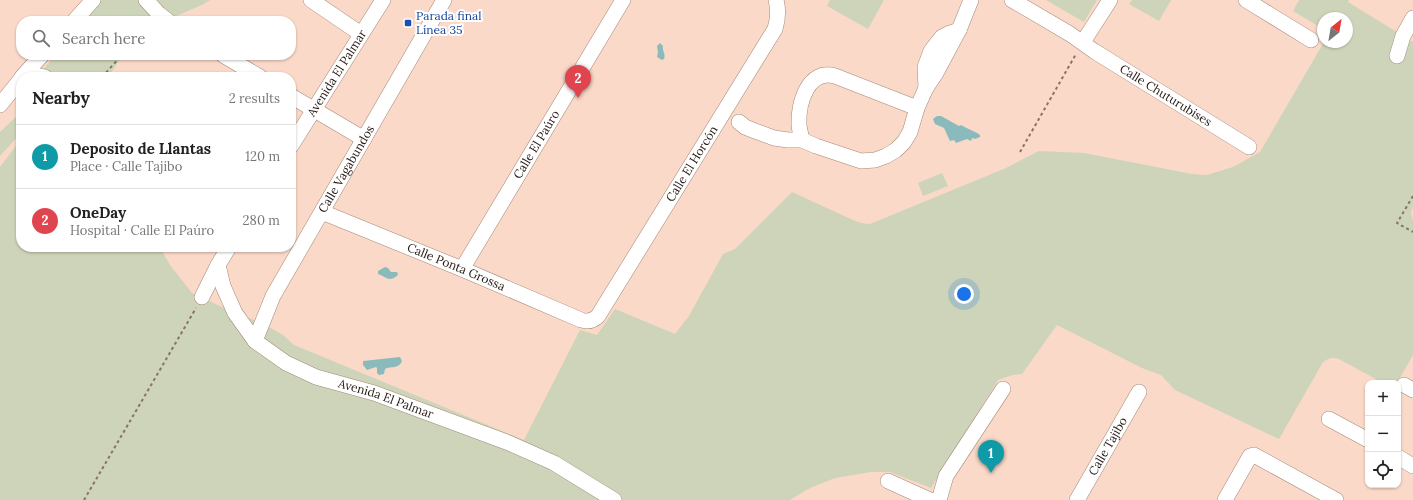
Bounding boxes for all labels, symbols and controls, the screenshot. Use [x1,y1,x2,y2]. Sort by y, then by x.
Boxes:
place label: Parada final Línea 35 [416,8,481,37]
north arrow [1317,12,1353,48]
search box [16,16,296,60]
marker: Parada final Línea 35 [403,18,413,28]
street label: Avenida El Palmar [303,26,370,120]
icon: search [30,27,52,49]
text: Search here [62,29,145,48]
street label: Calle Chuturubises [1117,61,1215,129]
pin: 2 [565,65,591,98]
text: Nearby [32,87,90,109]
text: 2 results [229,90,280,107]
street label: Calle El Paúro [510,107,562,181]
street label: Calle Vagabundos [315,122,377,215]
street label: Calle El Horcón [662,123,721,204]
text: Deposito de Llantas [70,139,211,158]
text: 1 [42,148,48,165]
text: 120 m [245,148,280,165]
text: Place · Calle Tajibo [70,158,182,175]
text: OneDay [70,203,126,222]
text: 2 [42,212,48,229]
text: 280 m [243,212,280,229]
text: Hospital · Calle El Paúro [70,222,214,239]
street label: Calle Ponta Grossa [405,240,508,294]
your location [954,284,974,304]
street label: Avenida El Palmar [336,375,437,422]
map controls [1365,380,1401,488]
button: + [1365,380,1401,416]
street label: Calle Tajibo [1085,414,1130,478]
button: − [1365,416,1401,452]
pin: 1 [978,440,1004,473]
button: locate [1365,452,1401,488]

